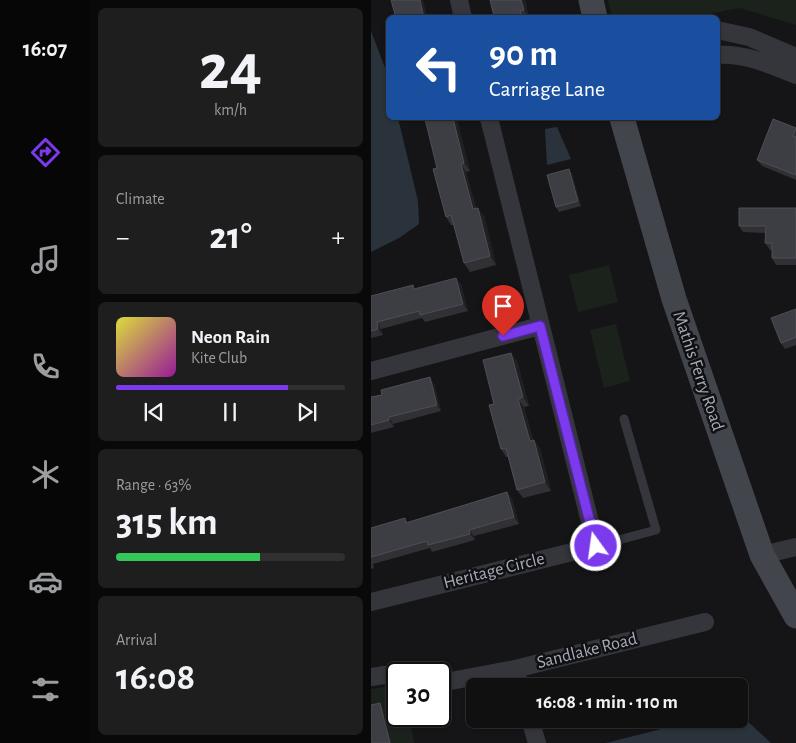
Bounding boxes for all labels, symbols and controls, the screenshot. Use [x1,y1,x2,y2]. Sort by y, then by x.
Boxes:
icon: left [406,35,471,100]
text: 24 [199,36,262,101]
text: 90 m [489,37,558,72]
text: 16:07 [23,38,67,60]
text: Carriage Lane [489,78,605,100]
text: km/h [214,102,247,118]
icon: directions [28,135,63,170]
text: Climate [116,191,165,207]
text: 21° [209,218,252,256]
text: − [116,224,129,252]
text: + [332,224,345,252]
icon: music [28,242,63,277]
pin [482,285,524,336]
icon: arrive [489,292,517,320]
street label: Mathis Ferry Road [669,309,727,433]
text: Neon Rain [191,328,270,347]
icon: phone [28,349,63,384]
text: Kite Club [191,350,247,366]
icon: previous [140,398,168,426]
icon: pause [216,398,244,426]
icon: next [293,398,321,426]
icon: climate [28,457,63,492]
text: Range · 63% [116,477,191,493]
text: 315 km [116,504,218,542]
position arrow [569,519,621,571]
street label: Heritage Circle [442,550,546,592]
icon: car [28,564,63,599]
street label: Sandlake Road [535,630,639,672]
text: Arrival [116,632,157,648]
text: 16:08 [116,659,195,697]
speed limit sign: 30 [386,662,451,727]
icon: filters [28,672,63,707]
text: 16:08 · 1 min · 110 m [536,693,678,712]

